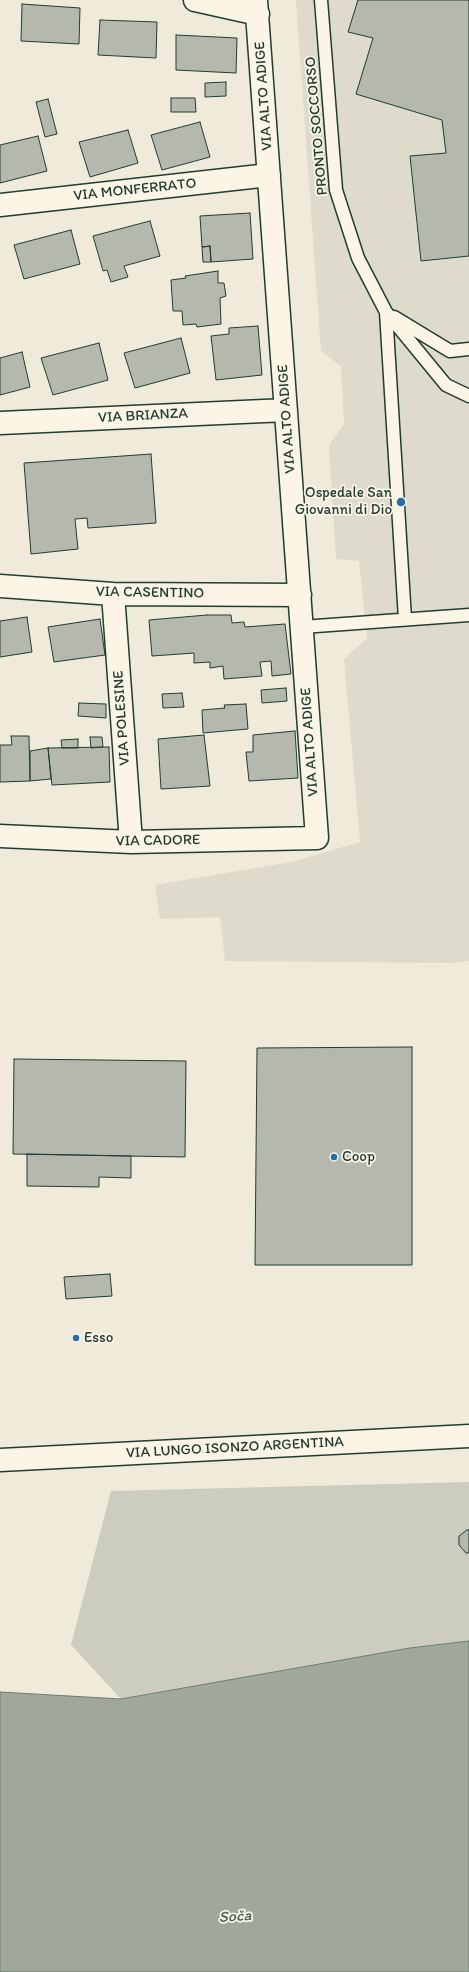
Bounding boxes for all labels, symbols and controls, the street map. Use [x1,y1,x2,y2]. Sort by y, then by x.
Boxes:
street label: VIA ALTO ADIGE [251,41,277,151]
street label: PRONTO SOCCORSO [302,56,332,196]
street label: VIA MONFERRATO [73,175,197,205]
street label: VIA ALTO ADIGE [274,364,300,474]
street label: VIA BRIANZA [98,405,188,427]
place label: Ospedale San Giovanni di Dio [295,484,392,519]
marker: Ospedale San Giovanni di Dio [395,496,407,508]
street label: VIA CASENTINO [96,583,204,603]
street label: VIA POLESINE [110,670,134,766]
street label: VIA ALTO ADIGE [297,687,323,797]
street label: VIA CADORE [116,831,200,851]
place label: Coop [342,1148,375,1166]
marker: Coop [329,1152,339,1162]
place label: Esso [84,1329,113,1347]
marker: Esso [71,1333,81,1343]
street label: VIA LUNGO ISONZO ARGENTINA [126,1433,344,1463]
water label: Soča [218,1906,252,1928]

